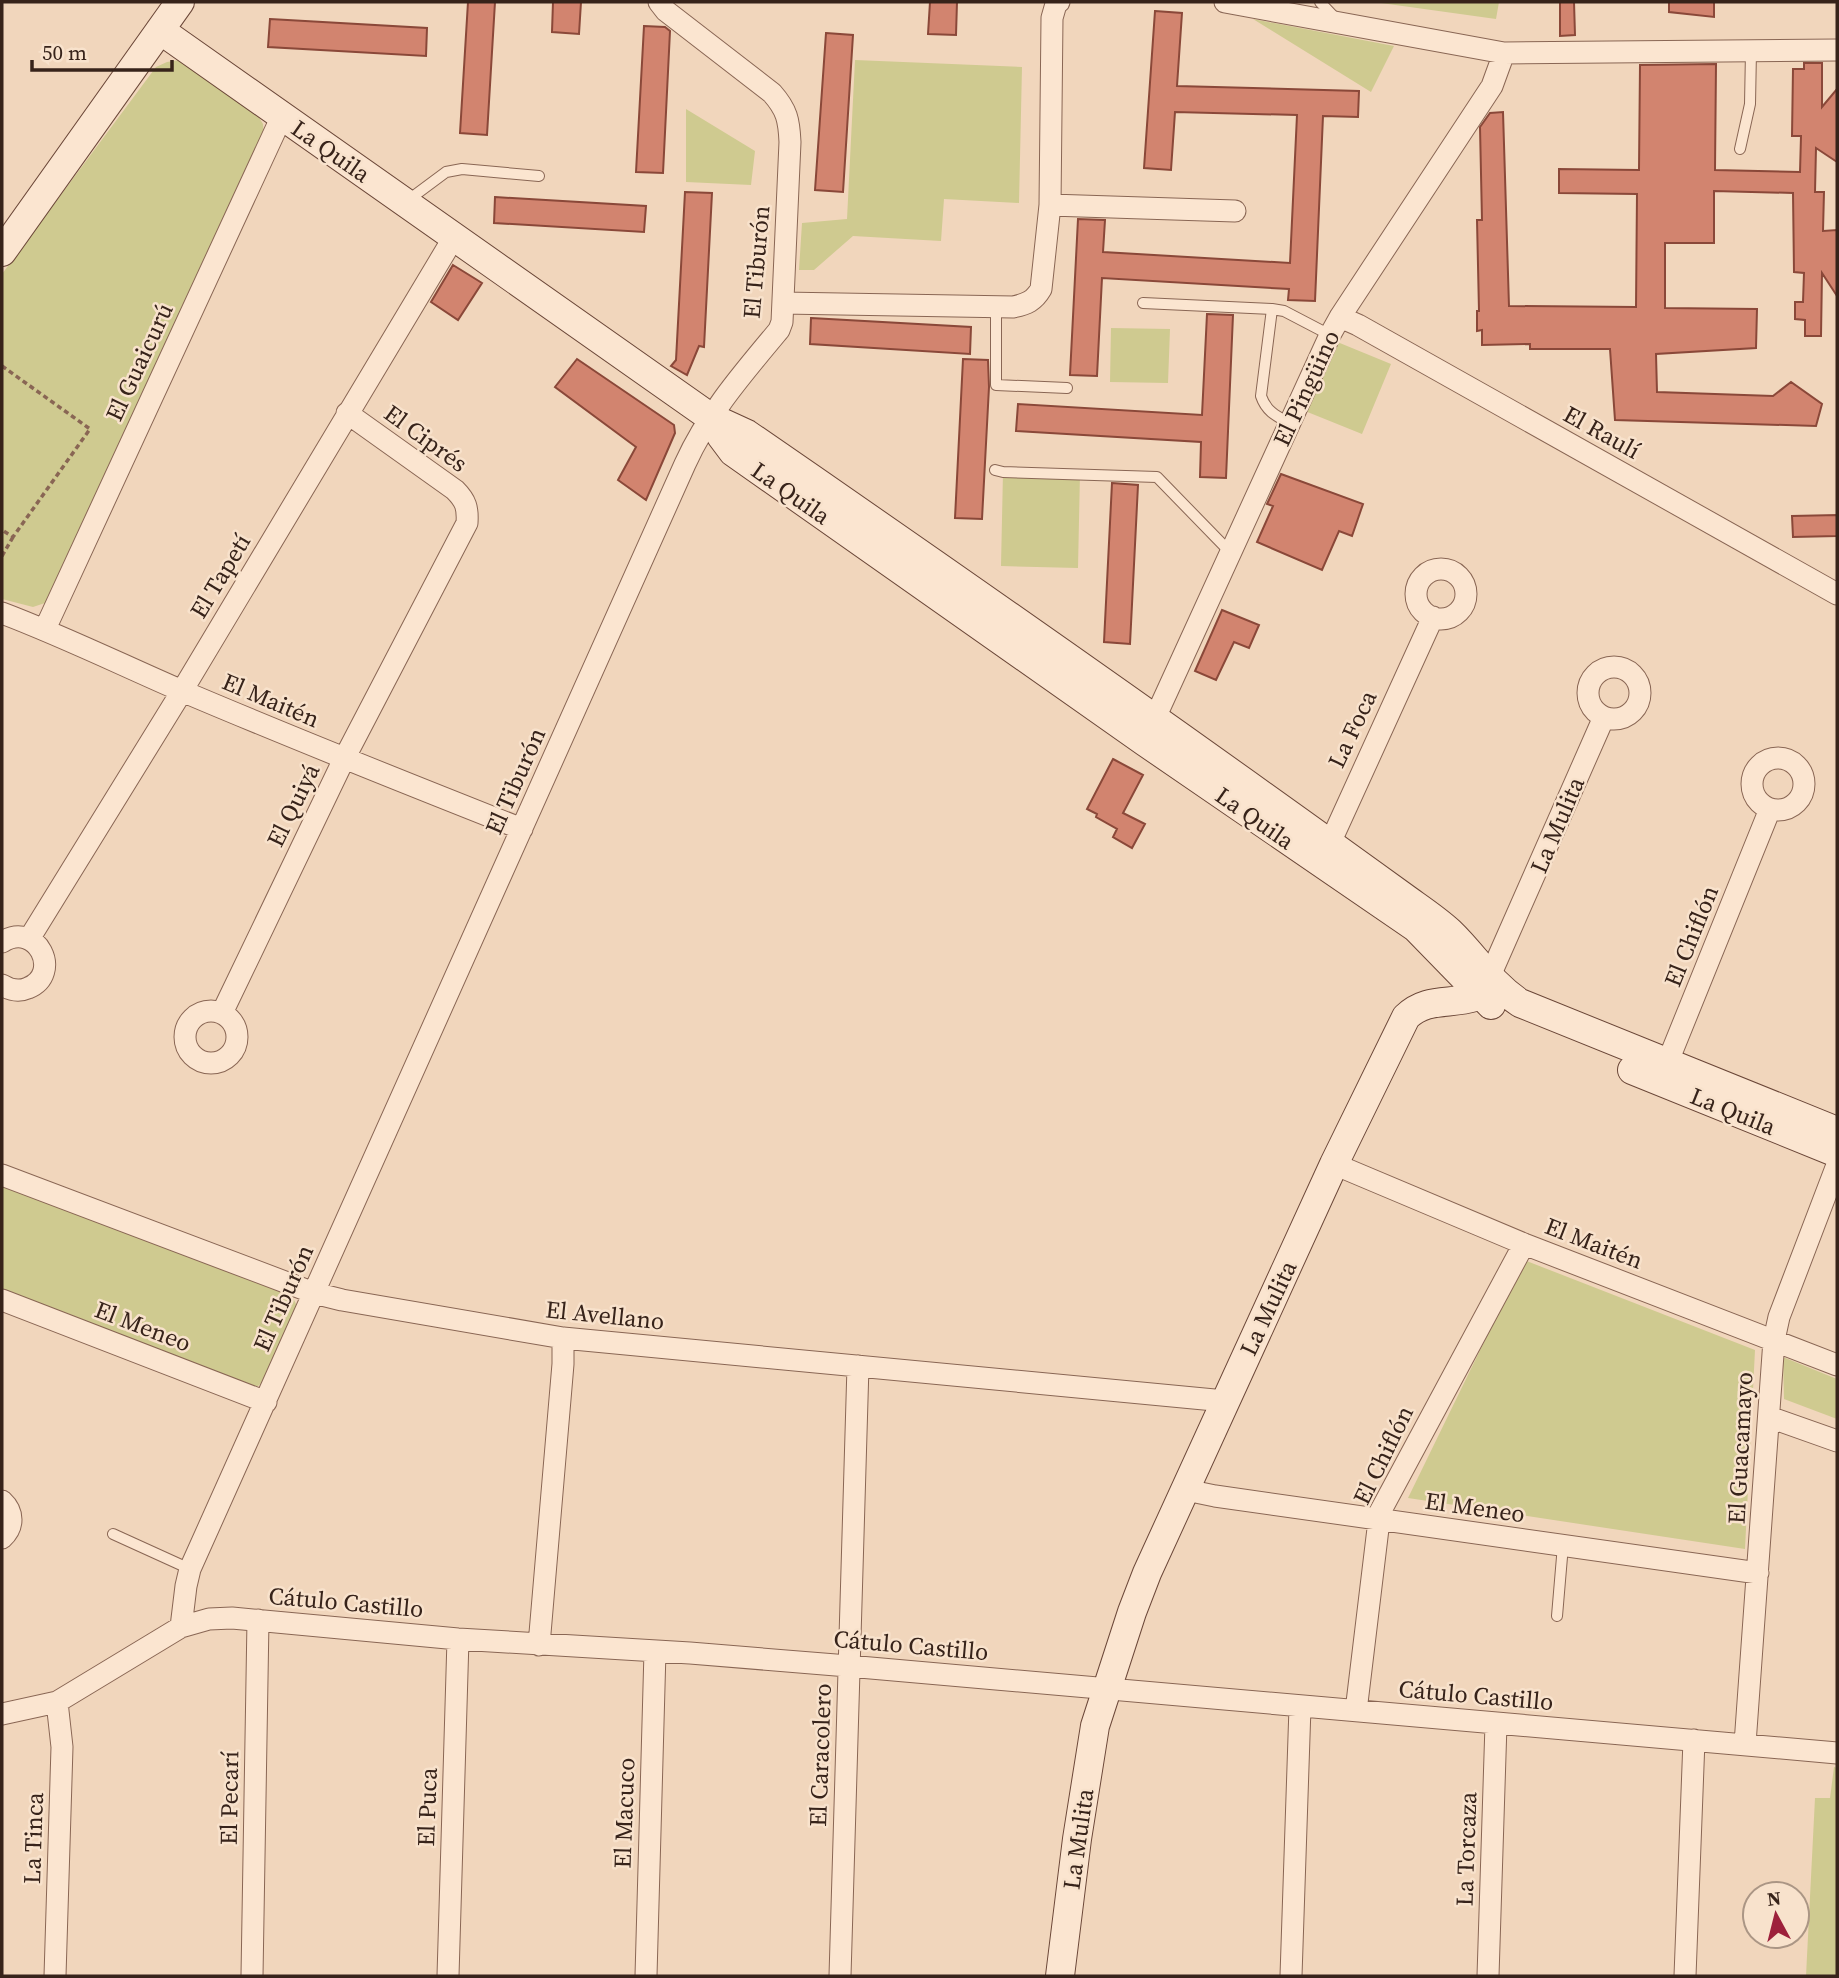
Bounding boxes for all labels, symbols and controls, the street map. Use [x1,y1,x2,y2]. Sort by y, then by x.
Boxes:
scale bar [32,28,172,72]
text: 50 m [42,38,87,67]
street label: La Quila [285,112,378,191]
street label: El Tiburón [735,204,777,320]
street label: El Guaicurú [97,298,181,426]
street label: El Pingüino [1265,325,1347,451]
street label: El Ciprés [378,396,474,480]
street label: El Raulí [1558,397,1646,467]
street label: La Quila [745,454,838,533]
street label: El Tapetí [182,528,258,624]
street label: El Maitén [217,665,325,735]
street label: La Foca [1320,684,1385,773]
street label: El Tiburón [477,722,553,840]
street label: El Quiyá [259,757,328,852]
street label: La Mulita [1522,771,1592,878]
street label: La Quila [1209,779,1302,858]
street label: El Chiflón [1656,881,1726,991]
street label: La Quila [1685,1079,1781,1143]
street label: El Maitén [1540,1209,1648,1277]
street label: El Tiburón [245,1239,321,1357]
street label: La Mulita [1232,1254,1305,1361]
street label: El Avellano [544,1292,666,1338]
street label: El Meneo [90,1293,196,1359]
street label: El Guacamayo [1720,1371,1760,1525]
street label: El Chiflón [1345,1400,1421,1510]
street label: El Meneo [1423,1484,1527,1530]
street label: Cátulo Castillo [267,1579,425,1625]
street label: Cátulo Castillo [832,1622,990,1668]
street label: Cátulo Castillo [1397,1672,1555,1718]
street label: El Caracolero [801,1683,839,1827]
street label: El Pecarí [212,1751,246,1845]
street label: El Macuco [606,1757,642,1869]
street label: El Puca [409,1766,445,1847]
street label: La Mulita [1055,1786,1102,1892]
street label: La Torcaza [1448,1790,1485,1907]
street label: La Tinca [15,1791,51,1884]
north arrow [1741,1880,1811,1950]
text: N [1765,1884,1783,1912]

